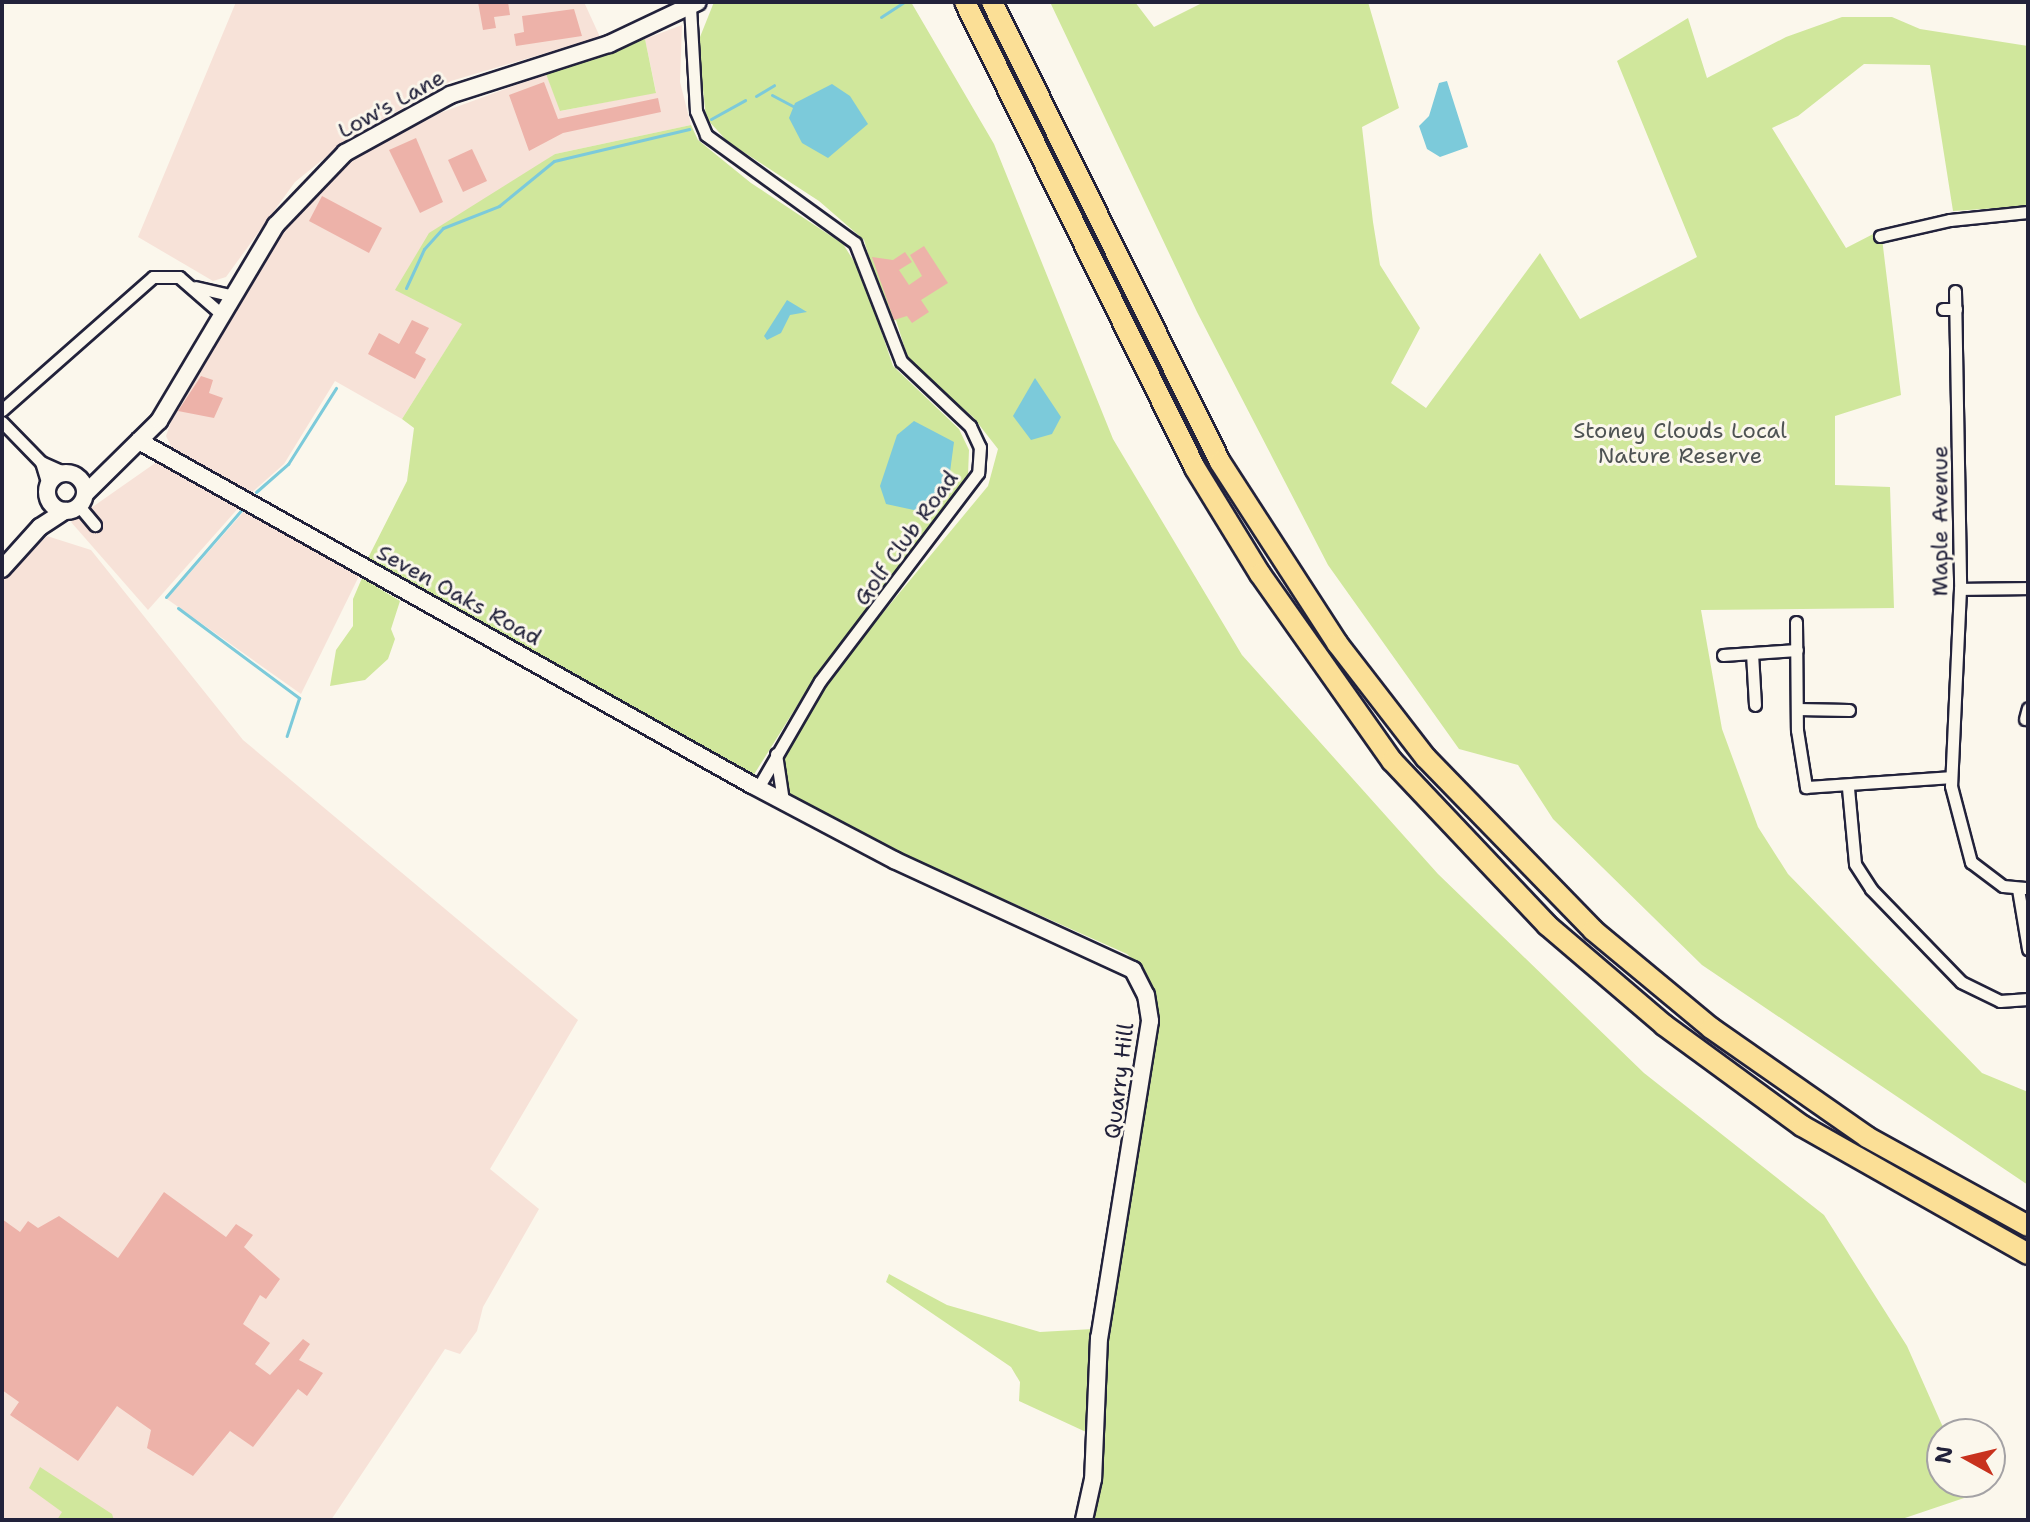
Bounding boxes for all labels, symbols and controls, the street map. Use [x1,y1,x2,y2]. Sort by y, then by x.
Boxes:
street label: Low's Lane [333,64,449,144]
park label: Stoney Clouds Local Nature Reserve [1573,417,1787,468]
street label: Maple Avenue [1927,445,1953,597]
street label: Golf Club Road [848,466,964,610]
street label: Seven Oaks Road [372,539,546,651]
street label: Quarry Hill [1099,1022,1139,1140]
north arrow [1926,1418,2006,1498]
text: N [1928,1444,1959,1466]

